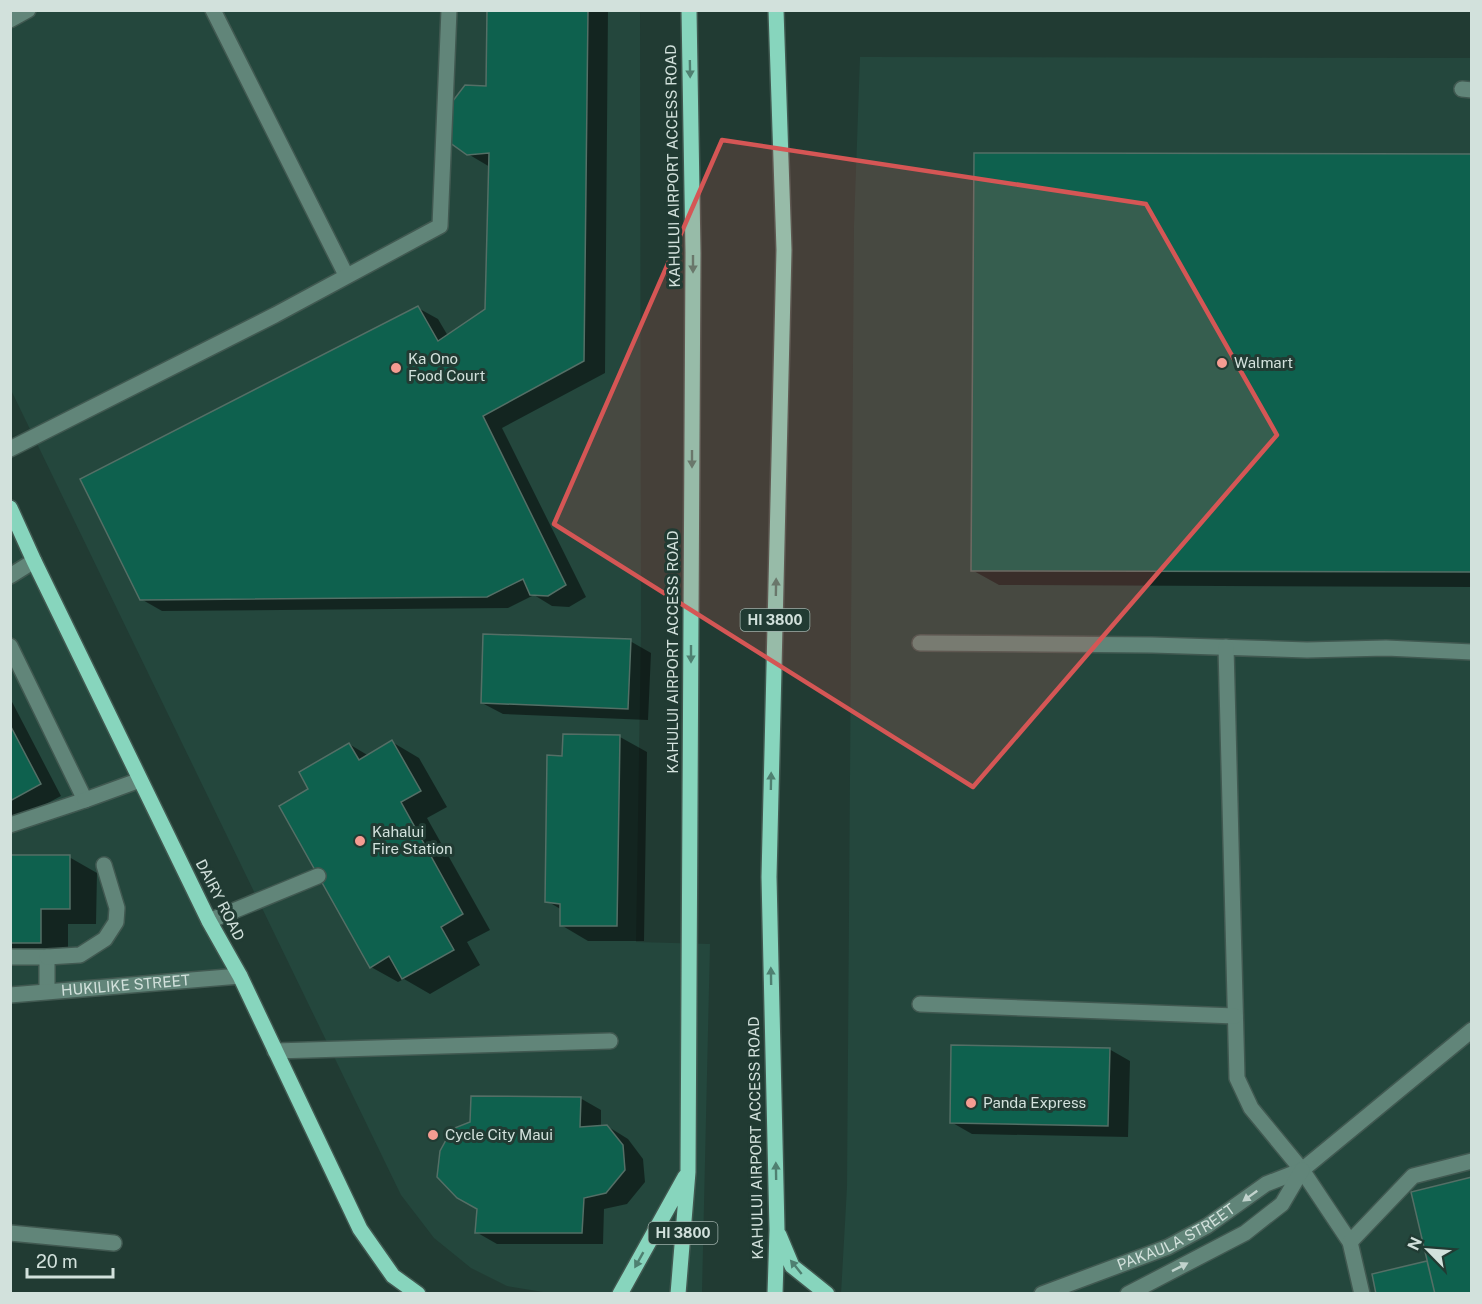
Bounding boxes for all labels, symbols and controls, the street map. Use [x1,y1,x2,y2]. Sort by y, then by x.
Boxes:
street label: KAHULUI AIRPORT ACCESS ROAD [662,44,683,288]
one-way arrow [685,59,695,78]
one-way arrow [688,254,698,273]
place label: Ka Ono Food Court [408,350,485,384]
place label: Walmart [1234,354,1293,371]
marker: Walmart [1215,356,1229,370]
marker: Ka Ono Food Court [389,361,403,375]
one-way arrow [687,449,697,468]
street label: KAHULUI AIRPORT ACCESS ROAD [664,530,681,774]
one-way arrow [771,577,781,596]
road number: HI 3800 [740,609,810,631]
one-way arrow [686,644,696,663]
one-way arrow [766,772,776,791]
place label: Kahalui Fire Station [372,823,453,857]
marker: Kahalui Fire Station [353,834,367,848]
street label: DAIRY ROAD [193,856,248,943]
one-way arrow [766,967,776,986]
street label: HUKILIKE STREET [60,971,191,999]
street label: KAHULUI AIRPORT ACCESS ROAD [745,1016,766,1260]
place label: Panda Express [983,1094,1086,1111]
marker: Panda Express [964,1096,978,1110]
place label: Cycle City Maui [445,1126,553,1143]
marker: Cycle City Maui [426,1128,440,1142]
one-way arrow [771,1162,781,1181]
one-way arrow [1243,1189,1258,1201]
street label: PAKAULA STREET [1115,1200,1238,1273]
north arrow [1398,1220,1458,1280]
road number: HI 3800 [648,1222,718,1244]
text: N [1404,1234,1426,1254]
scale bar [27,1241,112,1279]
text: 20 m [36,1251,78,1272]
one-way arrow [634,1252,644,1269]
one-way arrow [789,1259,802,1275]
one-way arrow [1172,1263,1189,1272]

